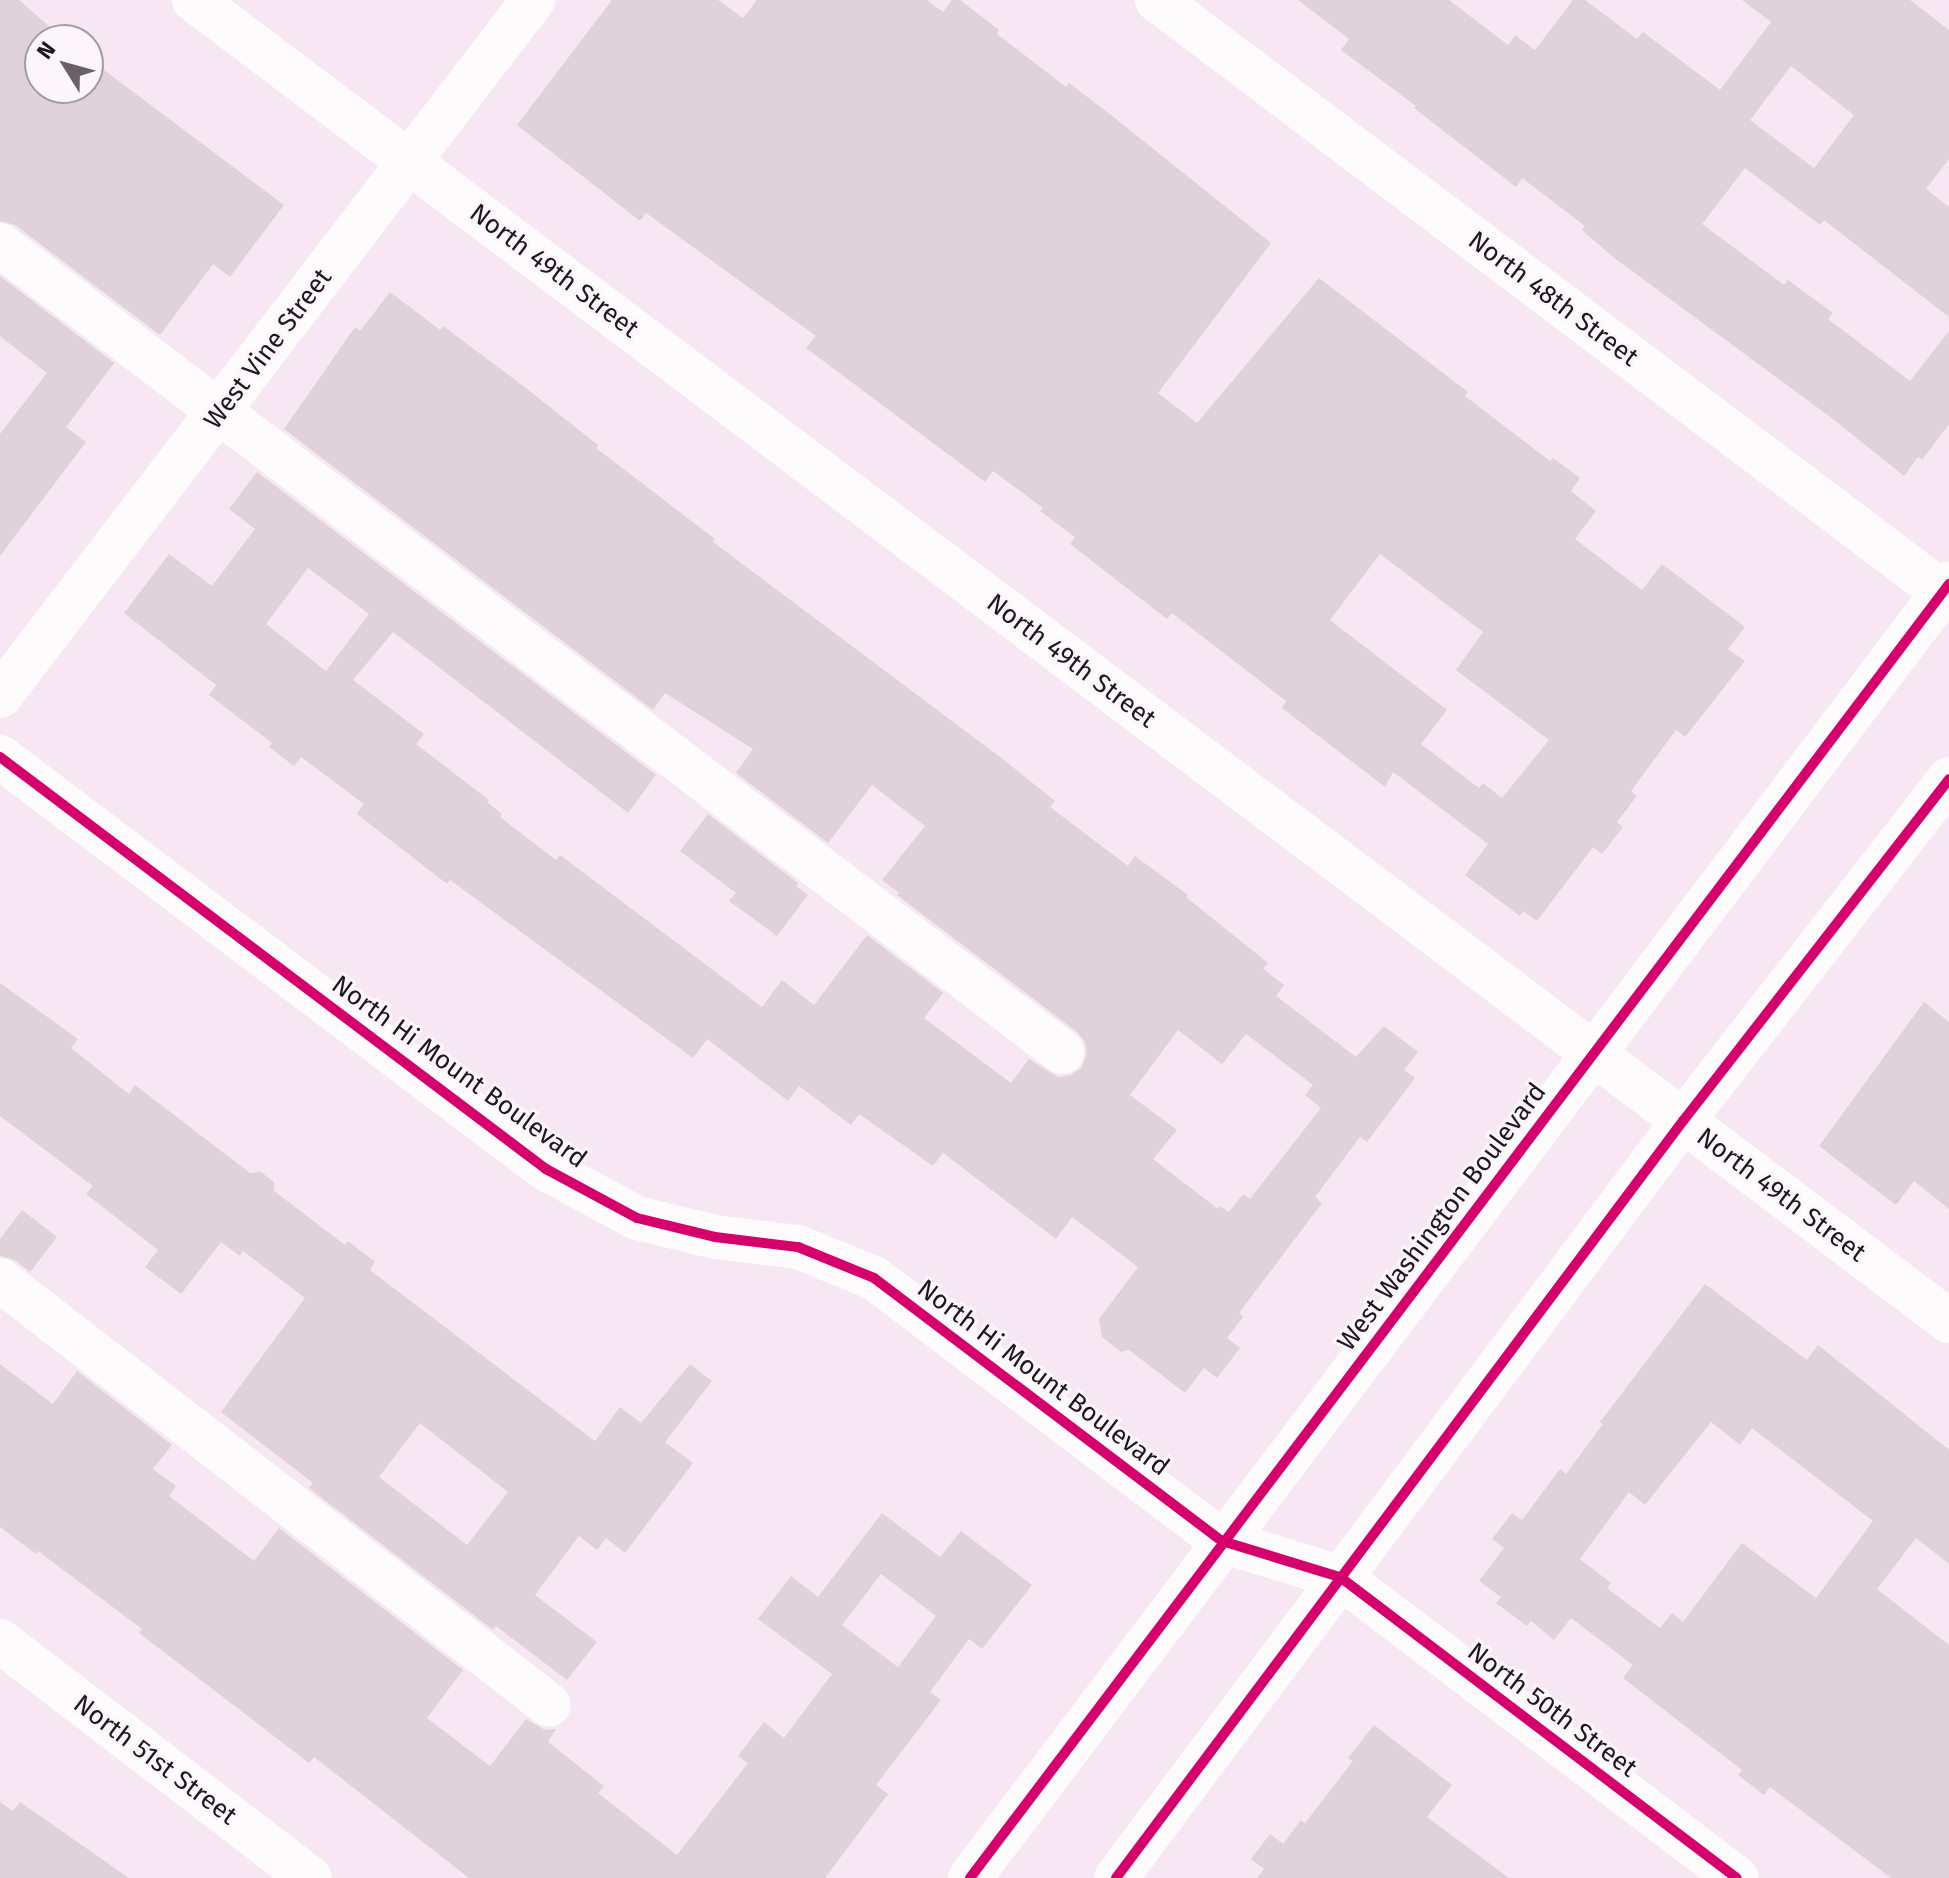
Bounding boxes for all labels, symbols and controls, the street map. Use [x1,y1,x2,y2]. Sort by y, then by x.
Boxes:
north arrow [24,24,104,104]
text: N [31,37,61,64]
street label: North 49th Street [463,197,645,345]
street label: North 48th Street [1462,225,1644,373]
street label: West Vine Street [198,263,338,435]
street label: North 49th Street [980,587,1162,735]
street label: North Hi Mount Boulevard [325,969,593,1175]
street label: West Washington Boulevard [1331,1077,1553,1357]
street label: North 49th Street [1690,1121,1872,1269]
street label: North Hi Mount Boulevard [911,1273,1175,1483]
street label: North 50th Street [1461,1636,1643,1784]
street label: North 51st Street [67,1688,243,1832]

